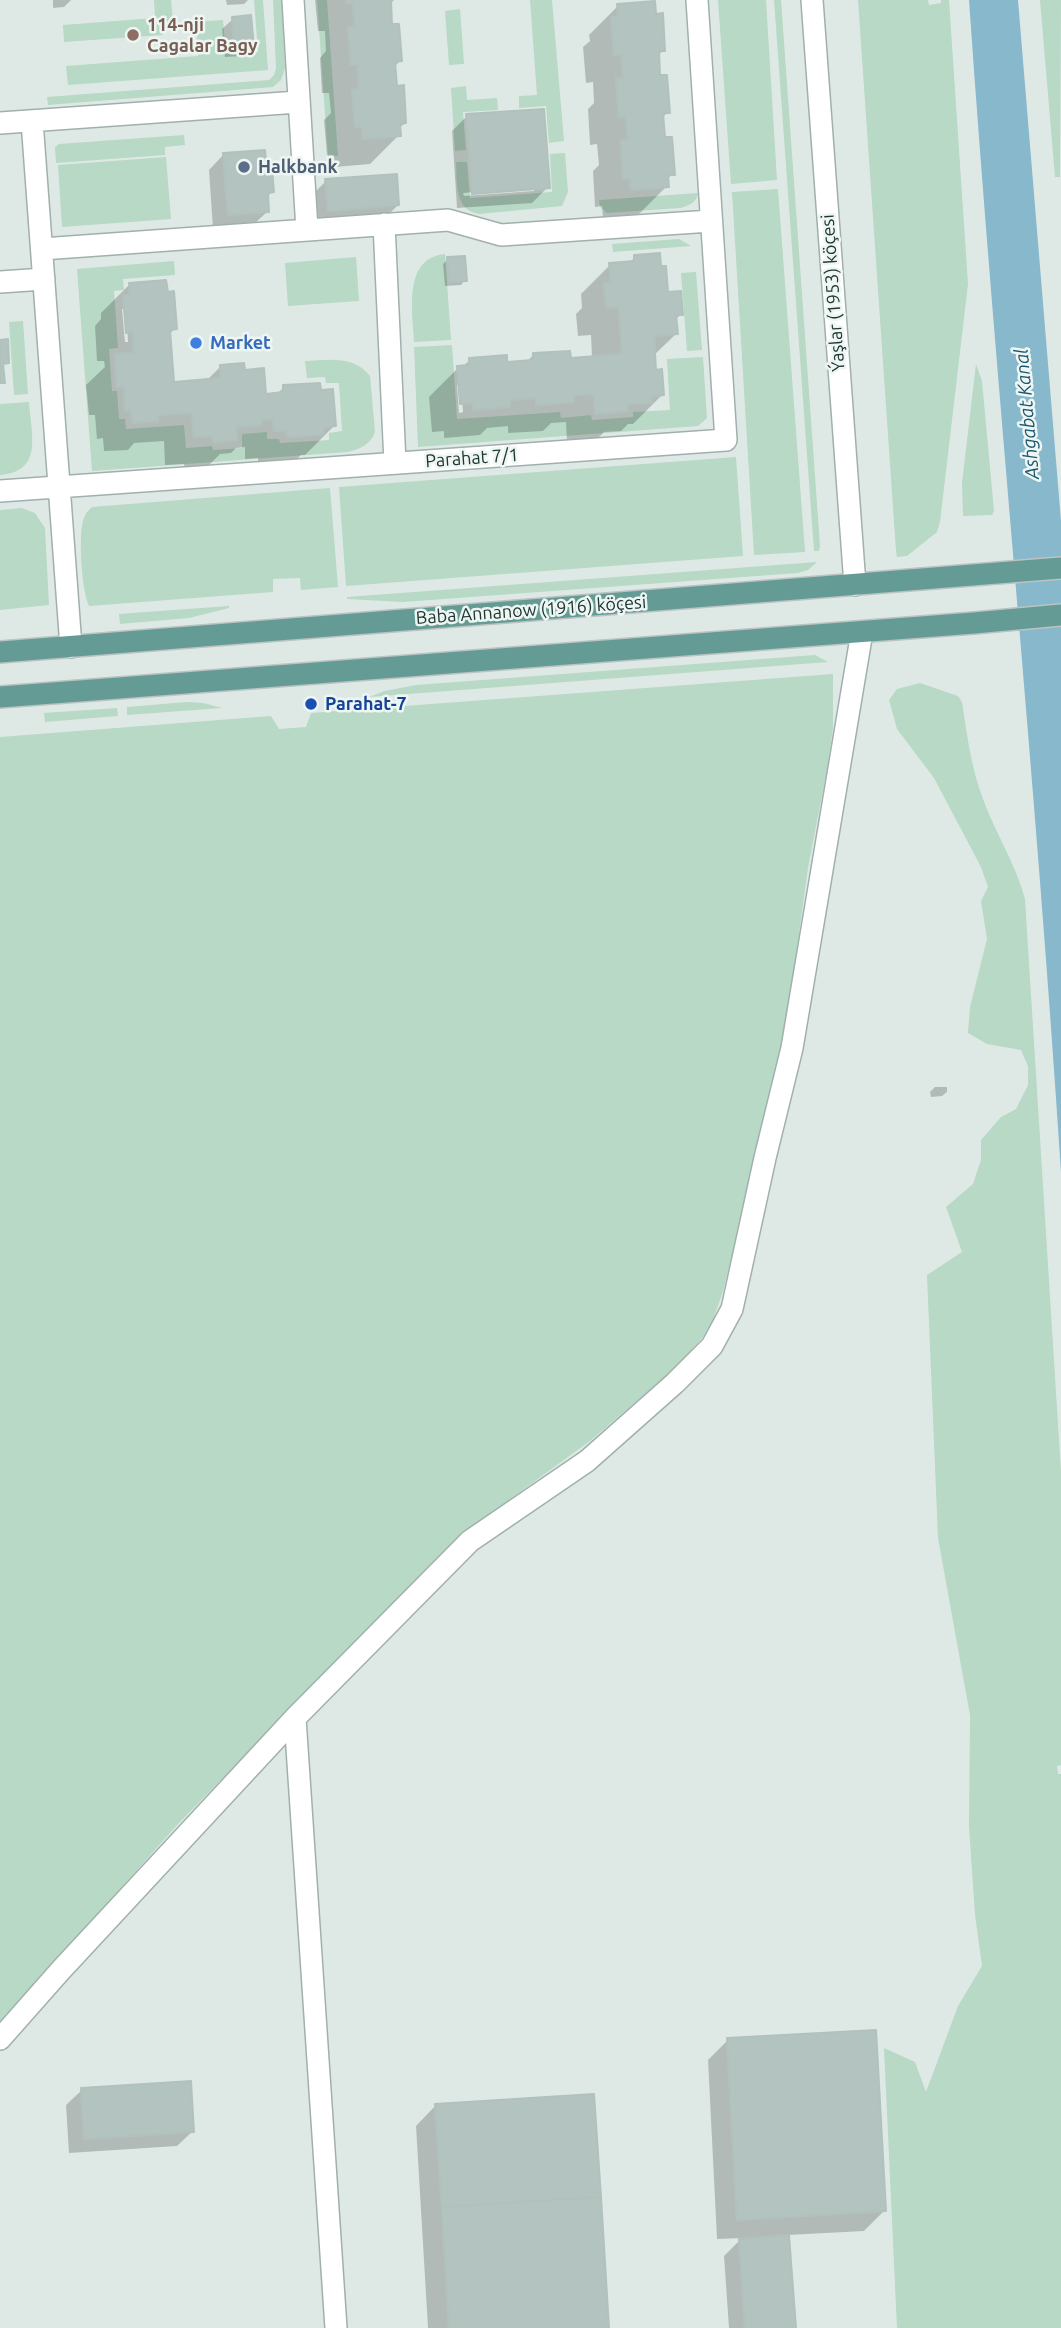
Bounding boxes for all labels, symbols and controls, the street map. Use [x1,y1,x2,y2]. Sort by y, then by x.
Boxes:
place label: 114-nji Cagalar Bagy [147,14,258,56]
marker: 114-nji Cagalar Bagy [125,27,141,43]
place label: Halkbank [258,156,338,178]
marker: Halkbank [236,159,252,175]
street label: Ýaşlar (1953) köçesi [817,214,849,372]
place label: Market [210,332,271,354]
marker: Market [188,335,204,351]
water label: Ashgabat Kanal [1010,348,1044,480]
street label: Parahat 7/1 [425,444,519,472]
street label: Baba Annanow (1916) köçesi [415,591,647,629]
place label: Parahat-7 [325,693,407,715]
marker: Parahat-7 [303,696,319,712]

